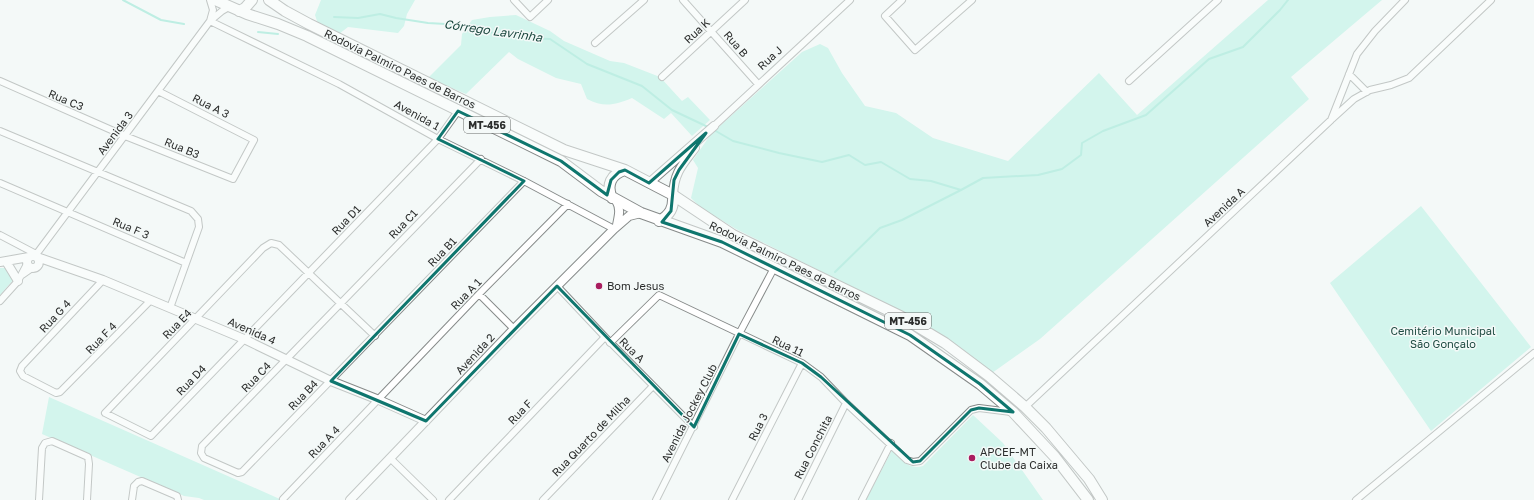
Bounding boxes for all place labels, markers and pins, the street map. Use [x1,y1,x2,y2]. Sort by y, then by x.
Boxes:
place label: Bom Jesus [607,279,664,292]
marker: Bom Jesus [594,281,604,291]
place label: APCEF-MT Clube da Caixa [980,445,1058,471]
marker: APCEF-MT Clube da Caixa [967,453,977,463]

